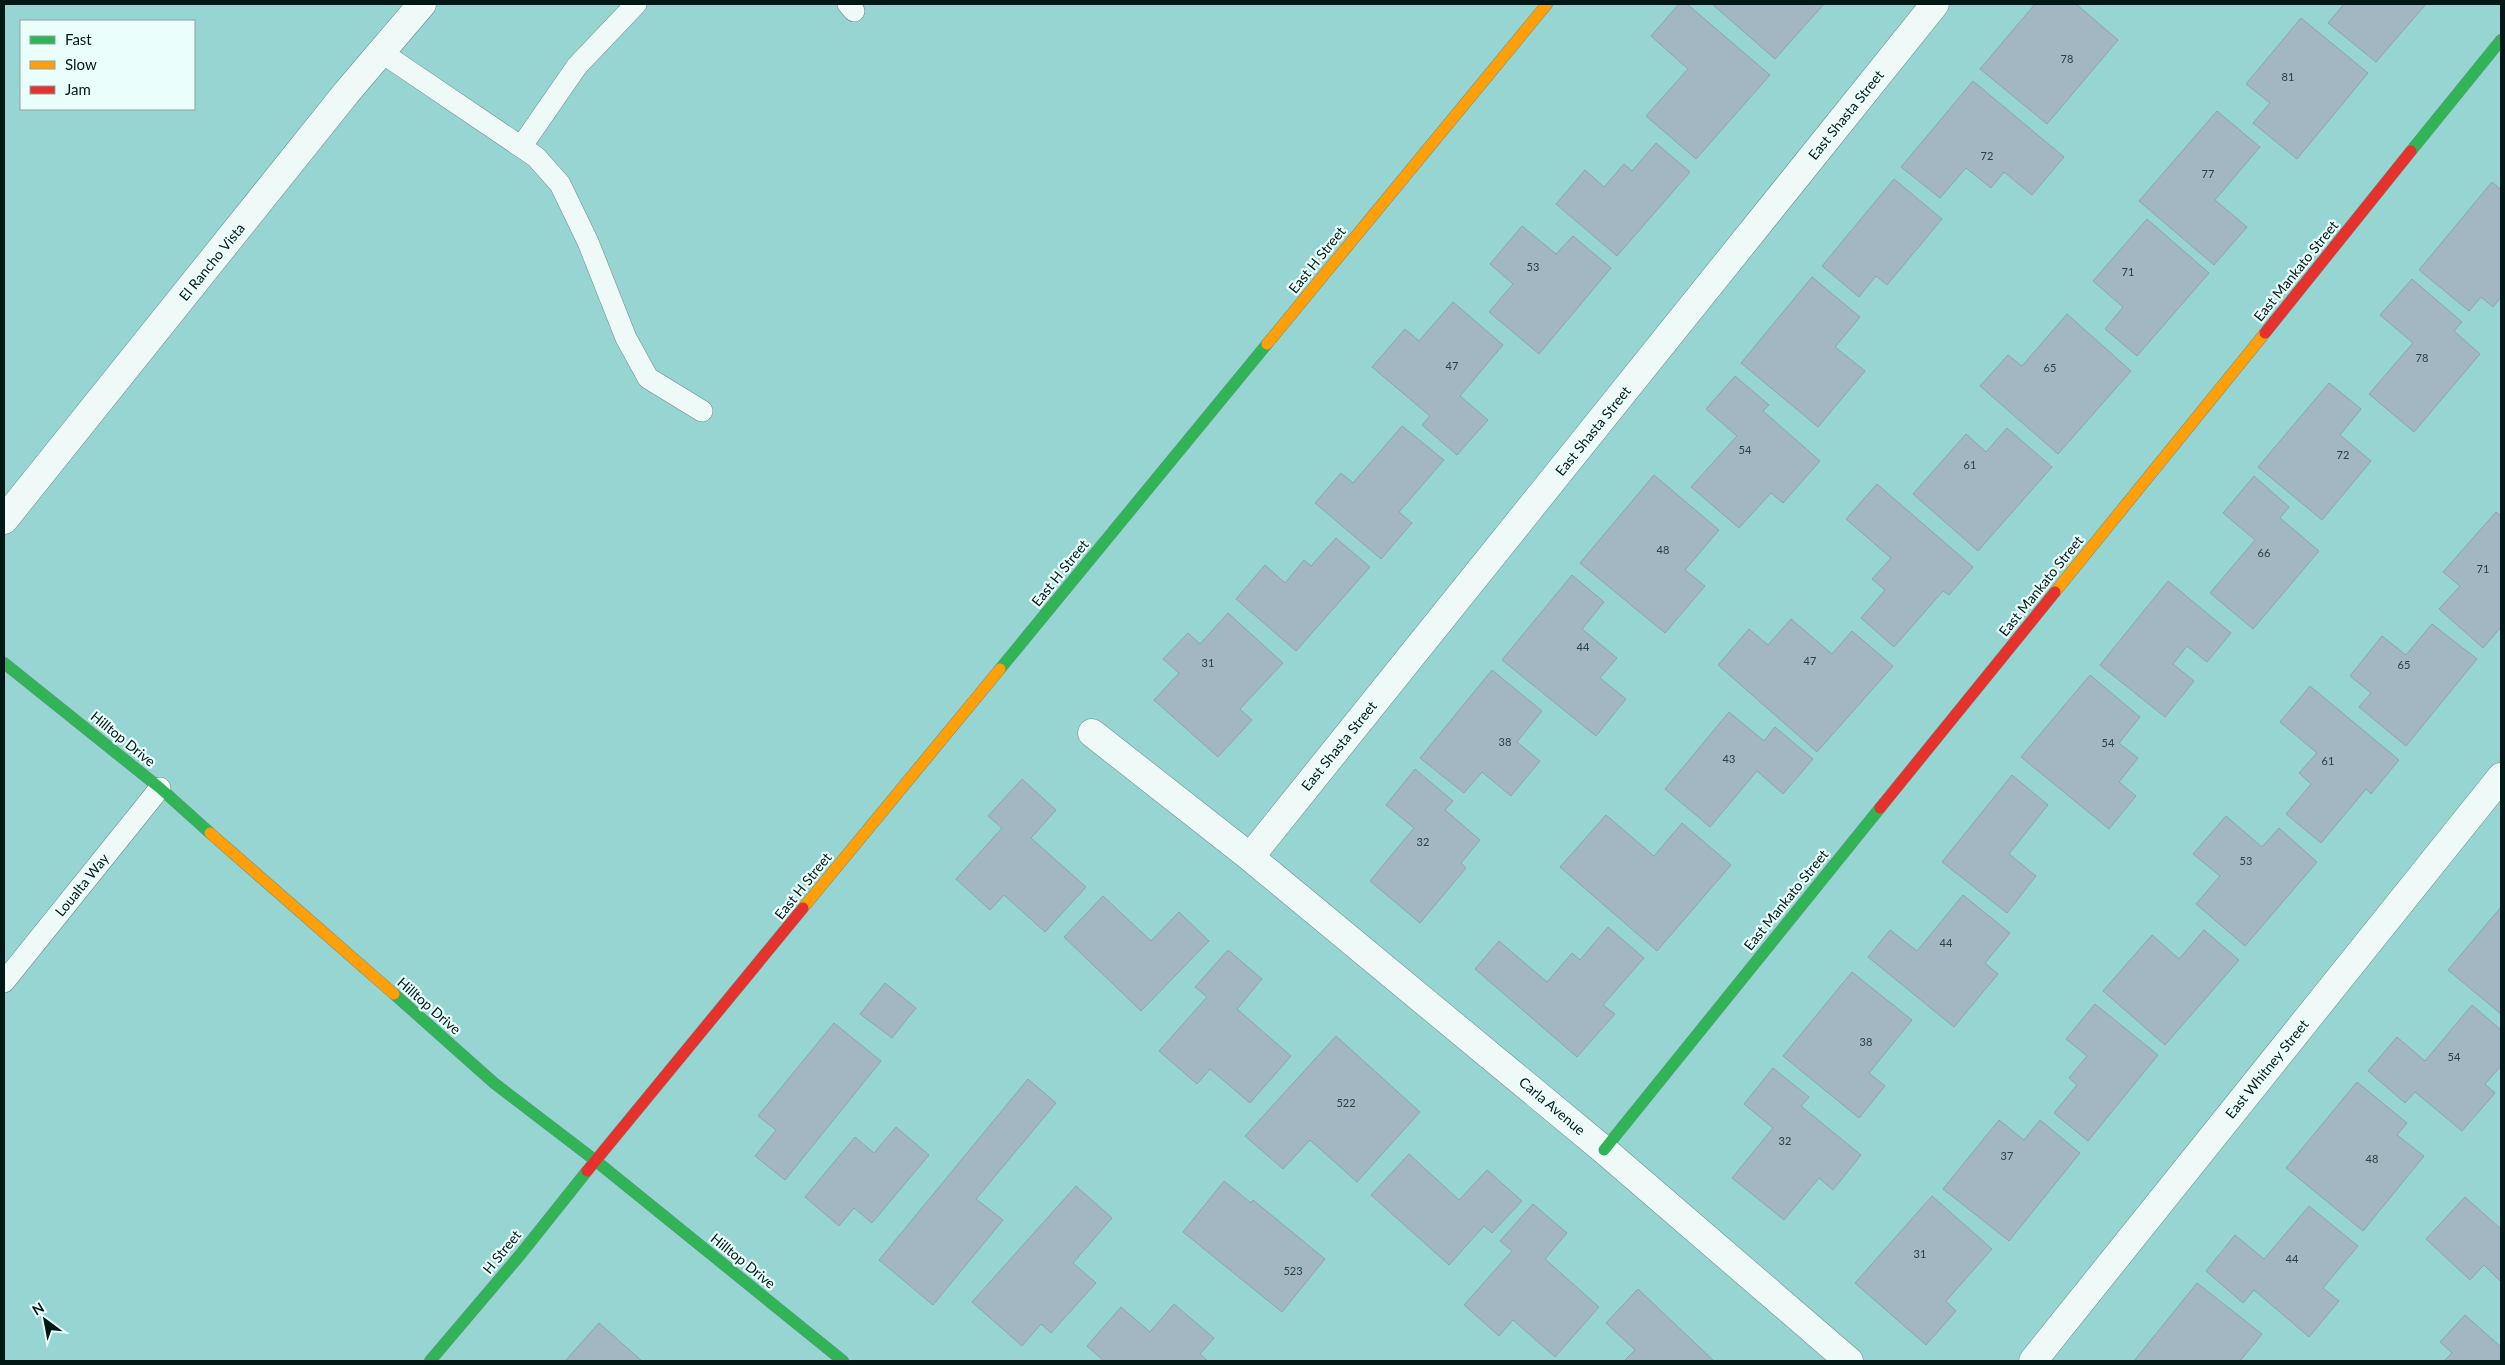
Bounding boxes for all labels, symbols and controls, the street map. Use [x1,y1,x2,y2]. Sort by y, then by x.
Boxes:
legend [20,20,195,110]
text: Fast [65,30,92,48]
house number: 78 [2061,52,2073,65]
text: Slow [65,55,97,73]
street label: East Shasta Street [1804,66,1887,163]
house number: 81 [2282,70,2294,83]
text: Jam [65,80,91,98]
house number: 72 [1981,149,1993,162]
house number: 77 [2202,167,2214,180]
street label: East Mankato Street [2250,217,2341,324]
street label: El Rancho Vista [175,219,248,304]
street label: East H Street [1285,223,1349,296]
house number: 53 [1527,260,1539,273]
house number: 71 [2122,265,2134,278]
house number: 78 [2416,351,2428,364]
house number: 47 [1446,359,1458,372]
house number: 65 [2044,361,2056,374]
street label: East Shasta Street [1551,382,1634,479]
house number: 54 [1739,443,1752,456]
house number: 72 [2337,448,2349,461]
house number: 61 [1964,458,1976,471]
street label: East Mankato Street [1995,532,2086,639]
street label: East H Street [1028,536,1092,609]
house number: 48 [1657,543,1669,556]
house number: 66 [2258,546,2270,559]
house number: 71 [2477,562,2489,575]
house number: 44 [1577,640,1590,653]
house number: 47 [1804,654,1816,667]
house number: 31 [1202,656,1214,669]
house number: 65 [2398,658,2410,671]
street label: East Shasta Street [1297,697,1380,794]
street label: Hilltop Drive [88,707,159,770]
house number: 38 [1499,735,1511,748]
house number: 54 [2102,736,2115,749]
house number: 43 [1723,752,1735,765]
house number: 61 [2322,754,2334,767]
house number: 32 [1417,835,1429,848]
street label: East Mankato Street [1740,846,1831,953]
street label: Loualta Way [51,849,113,919]
street label: East H Street [771,849,835,922]
house number: 53 [2240,854,2252,867]
house number: 44 [1940,936,1953,949]
street label: Hilltop Drive [394,974,464,1038]
street label: East Whitney Street [2221,1016,2312,1122]
house number: 38 [1860,1035,1872,1048]
house number: 54 [2448,1050,2461,1063]
street label: Carla Avenue [1516,1073,1589,1138]
house number: 522 [1336,1096,1356,1109]
house number: 32 [1779,1134,1791,1147]
house number: 37 [2001,1149,2013,1162]
house number: 48 [2366,1152,2378,1165]
street label: H Street [479,1226,524,1277]
street label: Hilltop Drive [708,1229,779,1292]
house number: 31 [1914,1247,1926,1260]
house number: 44 [2286,1252,2299,1265]
house number: 523 [1283,1264,1303,1277]
north arrow [20,1295,70,1345]
text: N [29,1298,47,1319]

